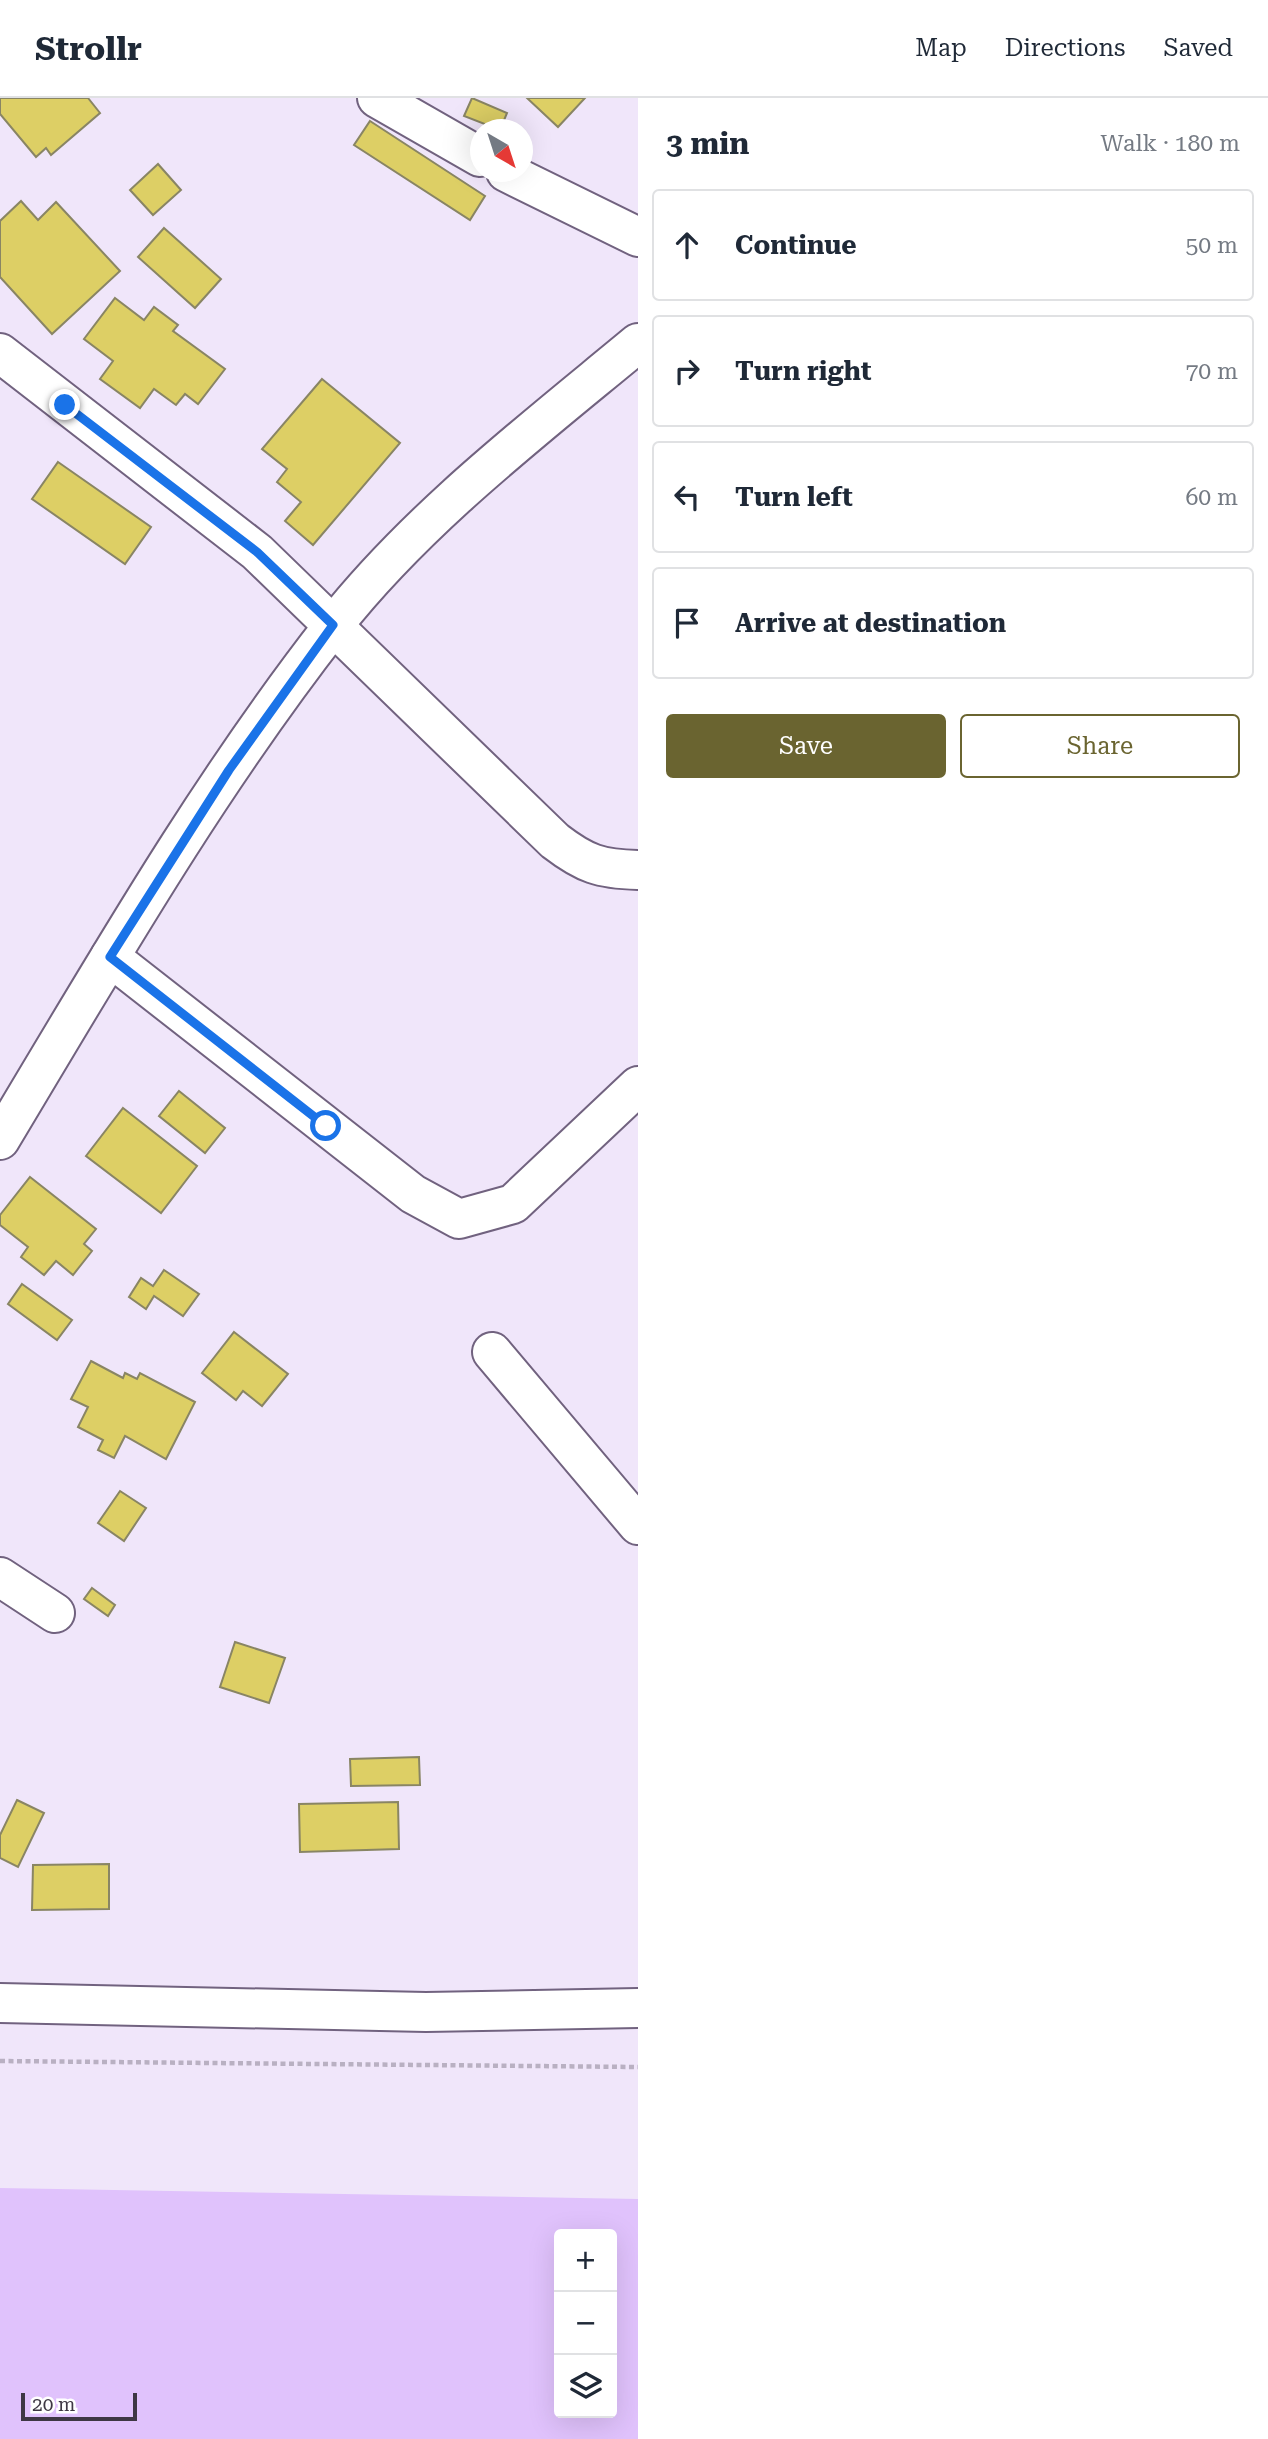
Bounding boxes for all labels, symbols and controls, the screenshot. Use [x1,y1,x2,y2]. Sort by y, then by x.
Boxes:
text: Strollr [35,29,142,68]
text: Map [915,34,967,62]
text: Directions [1005,34,1125,62]
text: Saved [1163,34,1233,62]
north arrow [470,119,533,182]
text: 3 min [666,126,749,161]
text: Walk · 180 m [1101,130,1240,157]
icon: ahead [668,226,706,264]
text: Continue [735,230,857,260]
text: 50 m [1185,232,1238,259]
icon: right [668,352,706,390]
text: Turn right [735,356,871,386]
text: 70 m [1185,358,1238,385]
route end [49,389,80,420]
icon: left [668,478,706,516]
text: Turn left [735,482,853,512]
text: 60 m [1185,484,1238,511]
icon: arrive [668,604,706,642]
text: Arrive at destination [735,608,1006,638]
button: Save [666,714,946,778]
button: Share [960,714,1240,778]
route start [310,1110,341,1141]
map controls [554,2229,617,2418]
button: + [554,2229,617,2292]
button: − [554,2292,617,2355]
button: layers [554,2355,617,2418]
scale bar [21,2390,136,2422]
text: 20 m [32,2393,75,2416]

